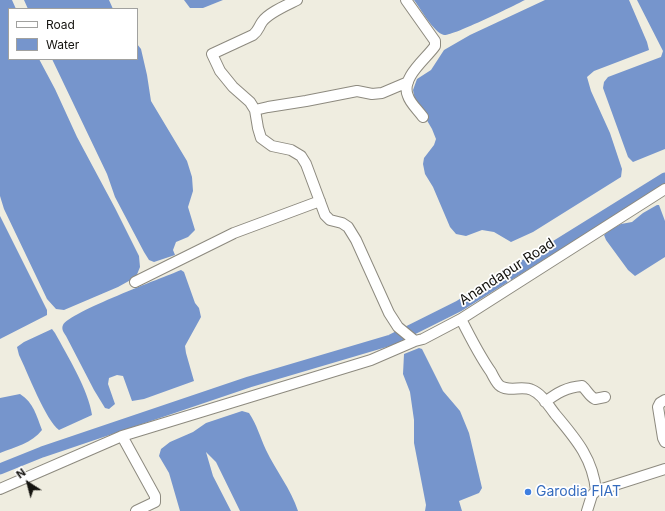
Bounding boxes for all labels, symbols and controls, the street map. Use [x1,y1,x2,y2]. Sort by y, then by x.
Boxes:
legend [8,8,138,60]
text: Road [46,17,75,32]
text: Water [46,37,79,52]
street label: Anandapur Road [456,235,558,309]
north arrow [8,463,48,503]
text: N [13,465,28,481]
place label: Garodia FIAT [536,484,621,500]
marker: Garodia FIAT [523,487,533,497]

